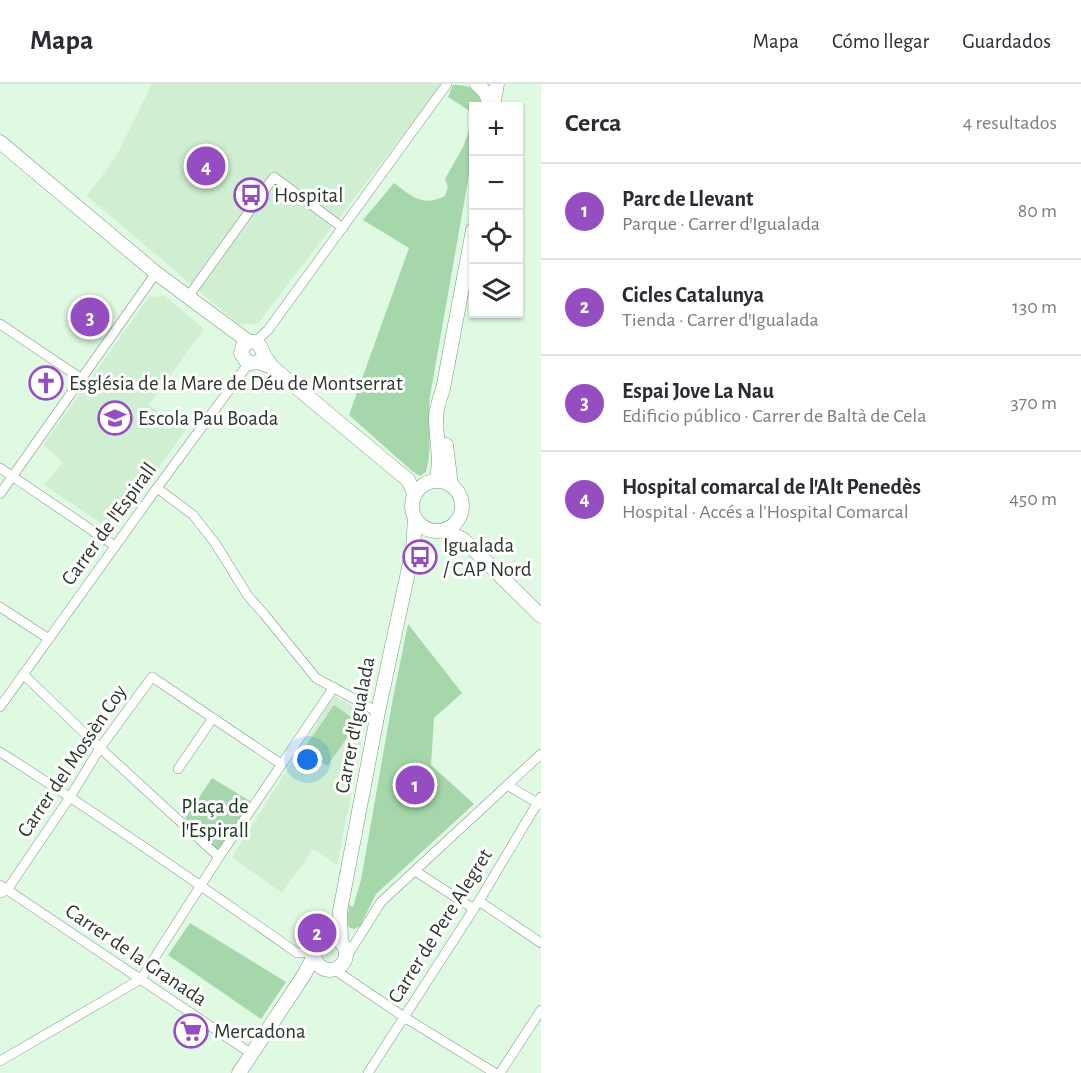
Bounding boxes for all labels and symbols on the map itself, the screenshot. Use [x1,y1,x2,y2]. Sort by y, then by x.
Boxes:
pin: 4 [186,144,226,188]
bus stop icon: Hospital [233,177,269,213]
place label: Hospital [274,185,343,206]
pin: 3 [70,294,110,340]
church icon: Església de la Mare de Déu de Montserrat [28,365,64,401]
place label: Església de la Mare de Déu de Montserrat [69,373,403,394]
school or university icon: Escola Pau Boada [97,400,133,436]
place label: Escola Pau Boada [138,408,279,429]
street label: Carrer de l'Espirall [58,459,160,589]
place label: Igualada / CAP Nord [443,535,532,580]
bus stop icon: Igualada / CAP Nord [402,539,438,575]
street label: Carrer d'Igualada [331,655,379,795]
street label: Carrer del Mossèn Coy [13,681,131,841]
your location [293,745,322,774]
pin: 1 [396,762,434,808]
park label: Plaça de l'Espirall [181,796,249,841]
street label: Carrer de Pere Alegret [384,845,496,1007]
street label: Carrer de la Granada [61,900,211,1010]
pin: 2 [298,910,336,956]
supermarket icon: Mercadona [173,1013,209,1049]
place label: Mercadona [214,1021,306,1042]

